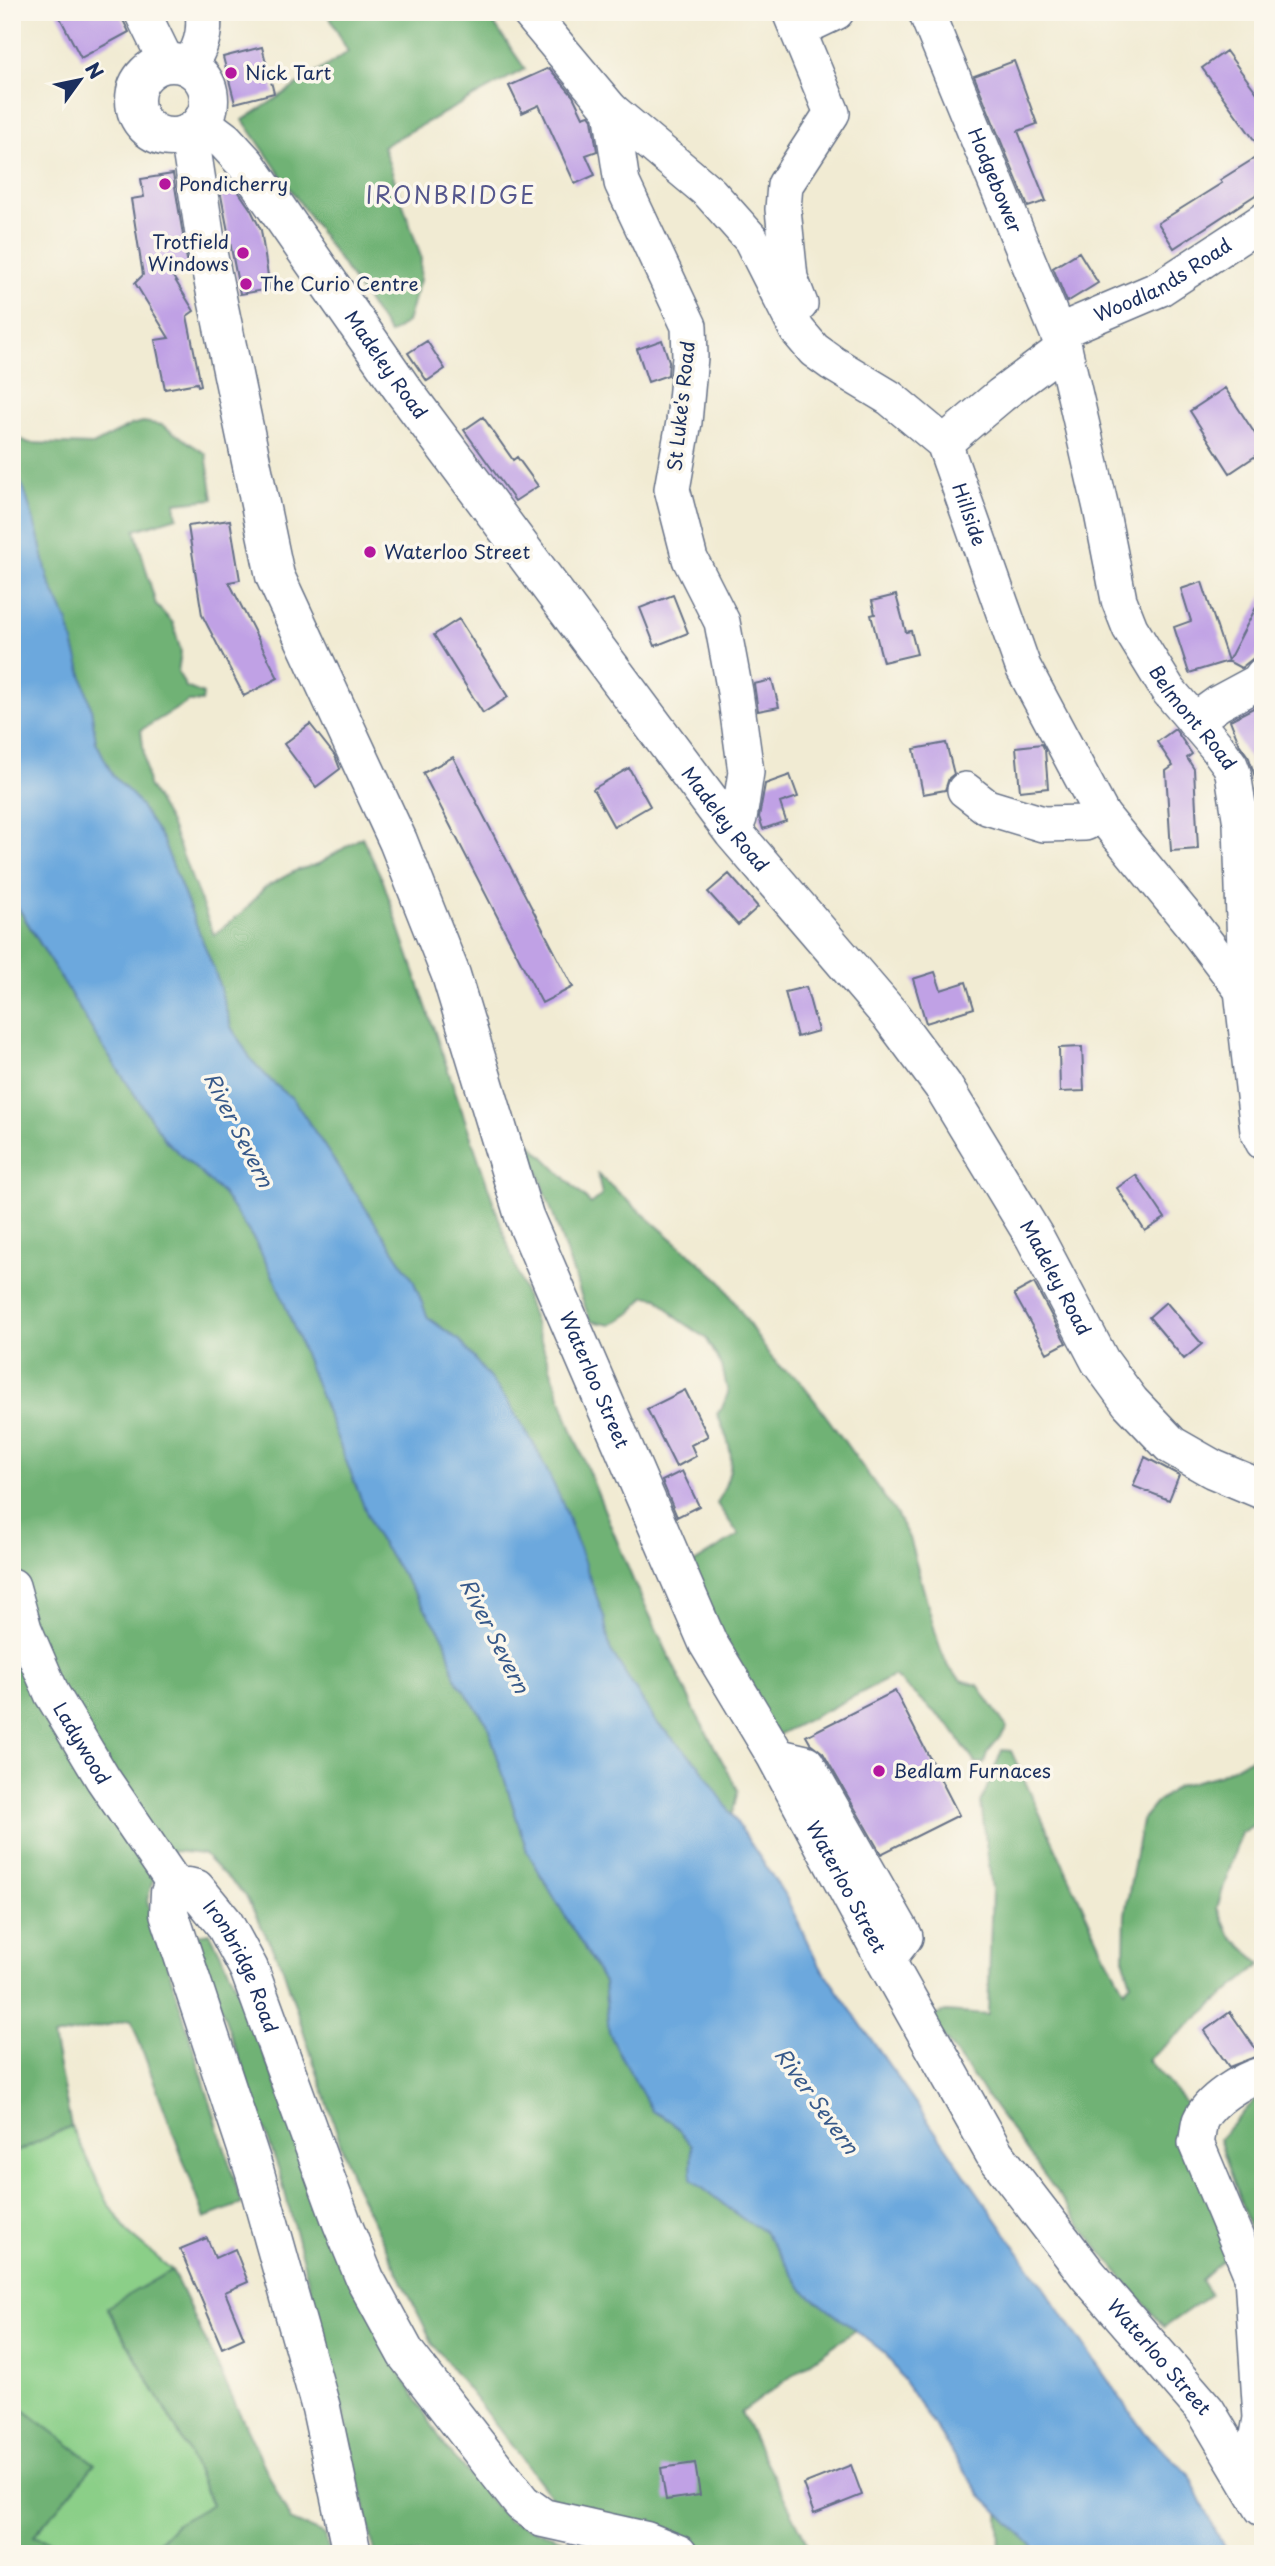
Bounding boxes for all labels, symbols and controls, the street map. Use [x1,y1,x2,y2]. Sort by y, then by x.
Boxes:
north arrow [46,46,116,116]
text: N [79,56,111,84]
place label: Nick Tart [245,58,331,86]
marker: Nick Tart [223,65,239,81]
street label: Hodgebower [962,123,1030,237]
place label: Pondicherry [179,169,288,197]
marker: Pondicherry [157,176,173,192]
district label: IRONBRIDGE [366,177,536,212]
place label: Trotfield Windows [148,227,229,277]
street label: Woodlands Road [1089,231,1236,328]
marker: Trotfield Windows [235,245,251,261]
place label: The Curio Centre [260,269,418,297]
marker: The Curio Centre [238,276,254,292]
street label: Madeley Road [339,304,435,424]
street label: St Luke's Road [659,339,701,472]
street label: Hillside [946,479,994,549]
place label: Waterloo Street [384,537,530,565]
marker: Waterloo Street [362,544,378,560]
street label: Belmont Road [1143,660,1244,775]
street label: Madeley Road [676,760,776,877]
water label: River Severn [197,1066,283,1193]
street label: Madeley Road [1014,1214,1099,1340]
street label: Waterloo Street [554,1307,637,1452]
water label: River Severn [453,1572,539,1699]
street label: Ladywood [47,1697,118,1789]
place label: Bedlam Furnaces [893,1756,1051,1784]
marker: Bedlam Furnaces [871,1763,887,1779]
street label: Waterloo Street [800,1815,894,1958]
street label: Ironbridge Road [197,1893,286,2036]
water label: River Severn [768,2040,868,2161]
street label: Waterloo Street [1102,2292,1219,2421]

